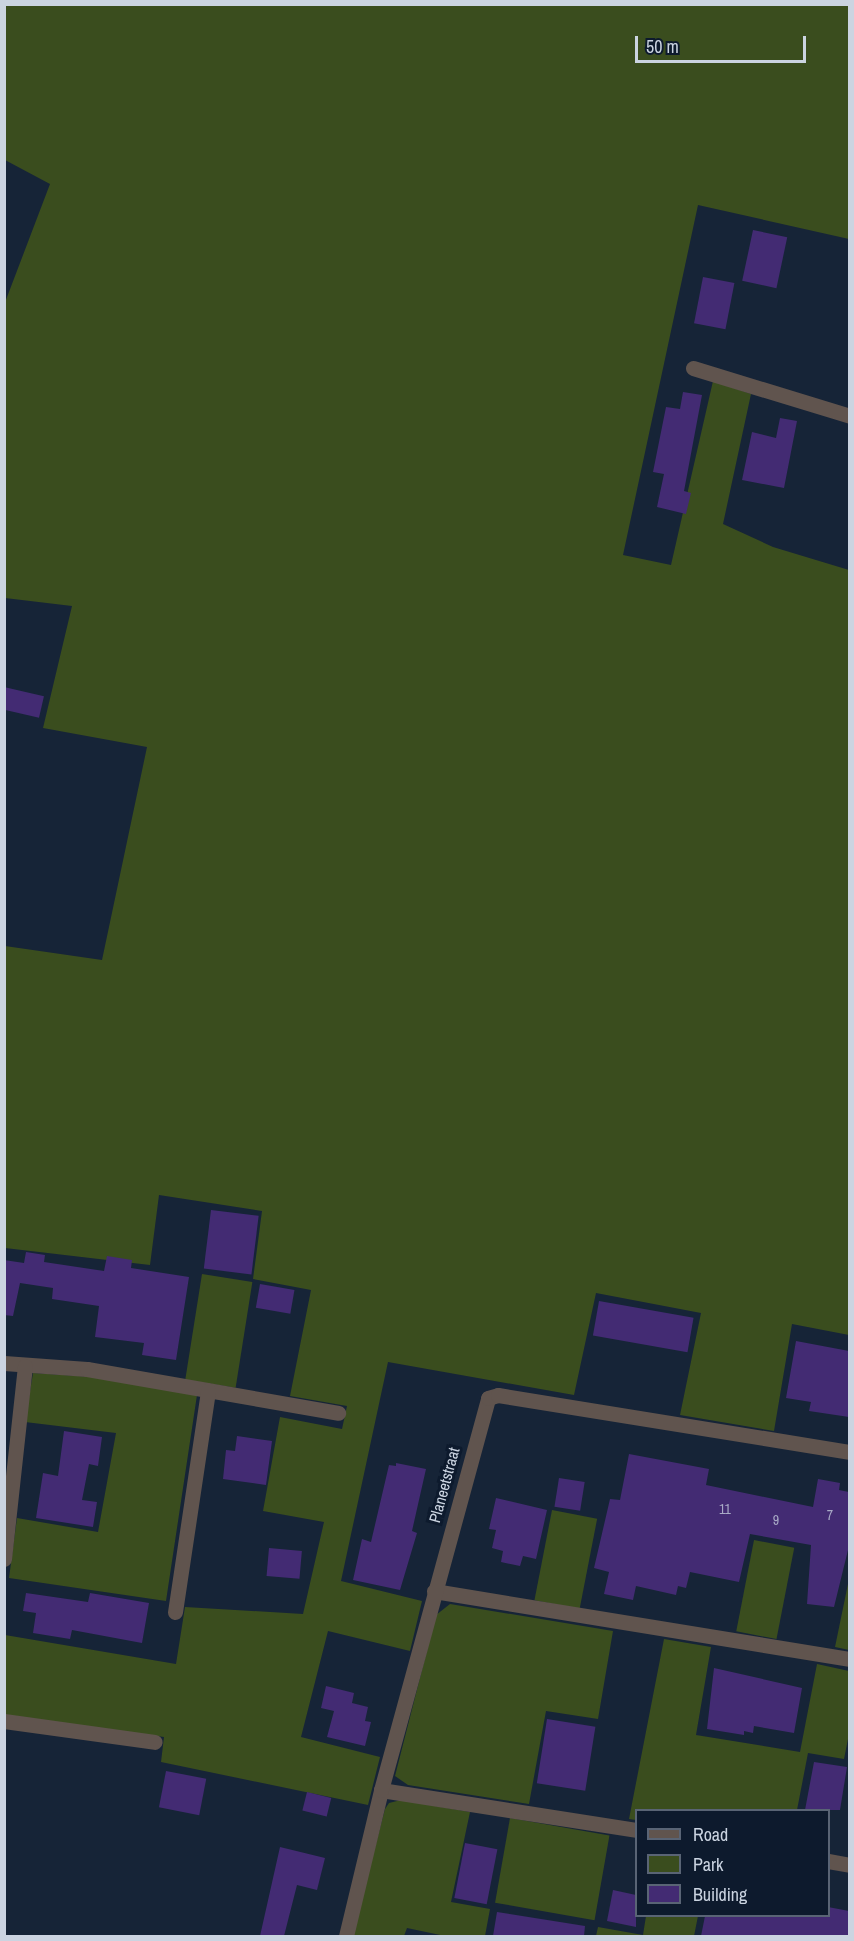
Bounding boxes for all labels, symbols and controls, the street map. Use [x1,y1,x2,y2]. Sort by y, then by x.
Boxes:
scale bar [638,24,809,62]
text: 50 m [646,34,679,59]
street label: Planeetstraat [425,1445,463,1525]
house number: 11 [719,1501,731,1517]
house number: 7 [827,1507,833,1523]
house number: 9 [773,1512,779,1528]
legend [635,1809,830,1917]
text: Road [693,1822,728,1847]
text: Park [693,1852,723,1877]
text: Building [693,1882,747,1907]

